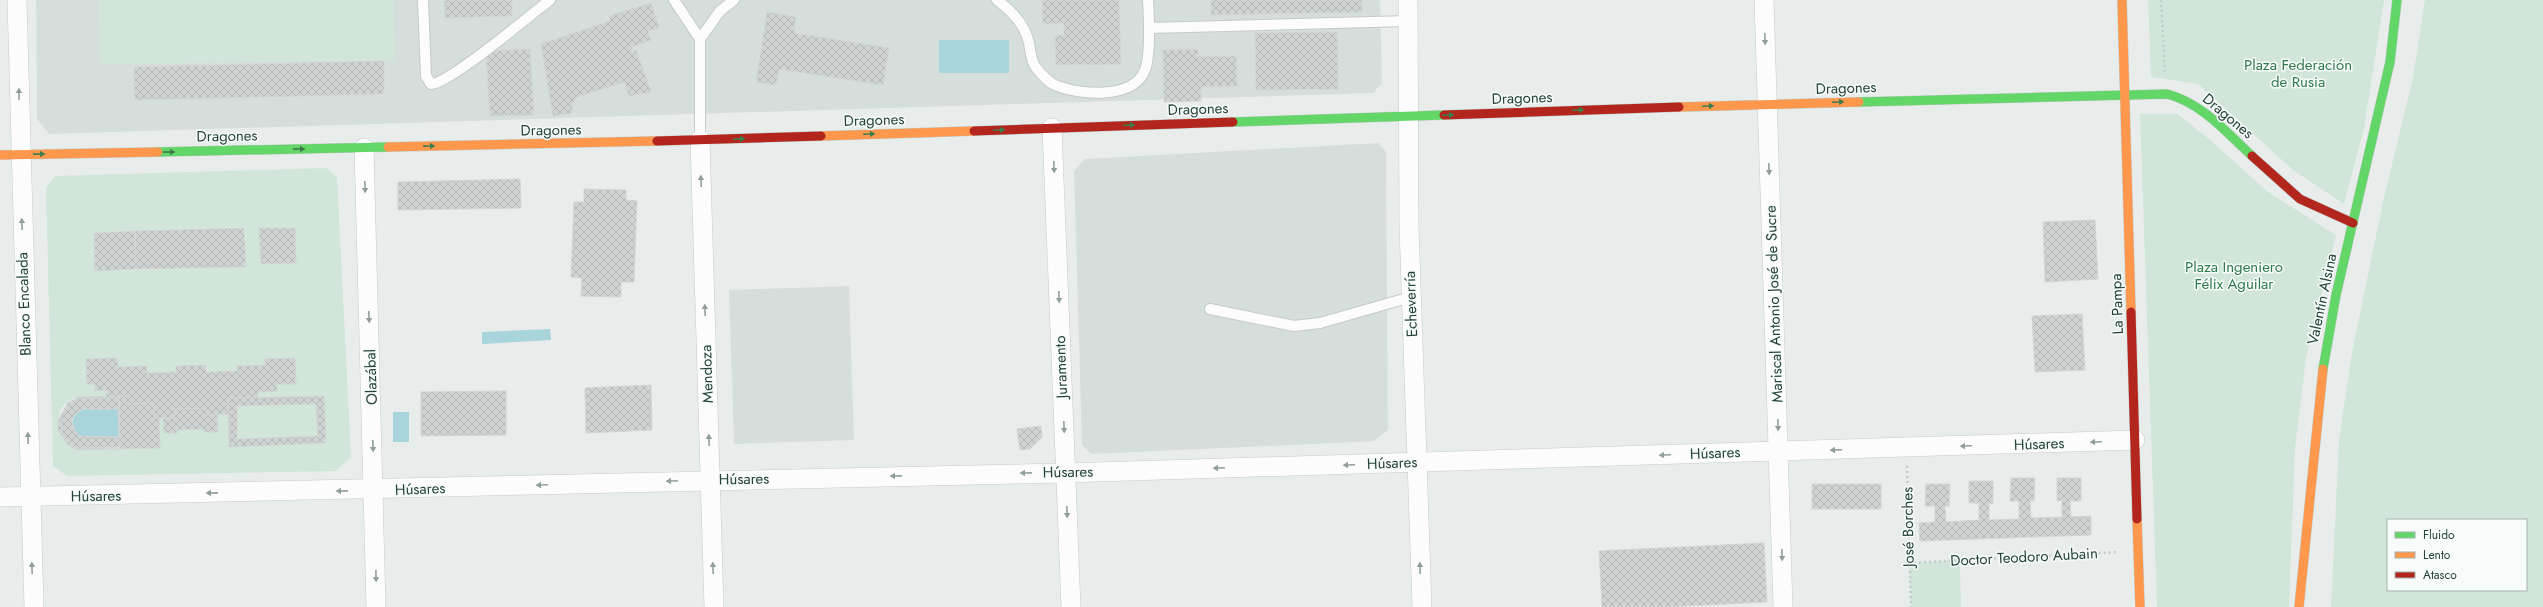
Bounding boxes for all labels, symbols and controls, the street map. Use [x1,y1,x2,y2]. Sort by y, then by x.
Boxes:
one-way arrow [1762,33,1769,45]
park label: Plaza Federación de Rusia [2244,54,2352,93]
street label: Dragones [1815,76,1877,100]
street label: Dragones [1491,86,1553,110]
one-way arrow [16,87,22,100]
street label: Dragones [2198,88,2258,144]
street label: Dragones [1167,97,1229,121]
one-way arrow [1832,99,1845,105]
one-way arrow [1702,103,1715,109]
one-way arrow [1572,107,1584,114]
street label: Dragones [843,108,905,132]
one-way arrow [1442,112,1455,118]
street label: Dragones [520,118,582,142]
one-way arrow [1123,122,1135,129]
street label: Dragones [196,124,258,148]
one-way arrow [993,127,1006,133]
one-way arrow [863,131,875,138]
one-way arrow [733,136,746,142]
one-way arrow [423,143,436,149]
one-way arrow [293,146,306,152]
one-way arrow [163,148,175,155]
one-way arrow [33,151,46,157]
one-way arrow [1051,161,1057,174]
one-way arrow [1766,163,1773,175]
one-way arrow [698,175,705,187]
one-way arrow [362,181,368,194]
street label: Mariscal Antonio José de Sucre [1760,205,1788,403]
one-way arrow [19,217,25,230]
street label: Valentín Alsina [2302,251,2342,347]
street label: Blanco Encalada [11,252,37,356]
park label: Plaza Ingeniero Félix Aguilar [2185,256,2283,295]
street label: Echeverría [1399,270,1423,338]
street label: La Pampa [2105,273,2129,335]
one-way arrow [1055,291,1062,303]
one-way arrow [702,304,709,316]
one-way arrow [366,310,372,323]
street label: Juramento [1049,335,1073,401]
street label: Mendoza [695,344,719,404]
street label: Olazábal [359,349,383,405]
one-way arrow [1774,419,1781,431]
one-way arrow [1060,421,1067,433]
one-way arrow [25,432,32,444]
street label: Húsares [2013,432,2065,456]
one-way arrow [706,434,713,446]
one-way arrow [2090,439,2102,446]
one-way arrow [370,440,376,453]
street label: Húsares [1689,441,1741,465]
one-way arrow [1959,443,1972,449]
one-way arrow [1830,446,1842,453]
street label: Húsares [1366,451,1418,475]
one-way arrow [1658,452,1671,458]
street label: Húsares [1043,461,1093,483]
one-way arrow [1343,461,1355,468]
one-way arrow [1212,465,1225,471]
street label: Húsares [719,468,769,490]
one-way arrow [1020,470,1032,477]
one-way arrow [889,473,902,479]
street label: Húsares [394,477,446,501]
one-way arrow [666,477,678,484]
one-way arrow [535,482,548,488]
street label: Húsares [71,485,121,507]
street label: José Borches [1896,487,1920,569]
one-way arrow [335,488,348,494]
one-way arrow [206,490,218,497]
one-way arrow [1064,506,1070,519]
legend [2387,519,2527,591]
text: Fluido [2423,526,2455,544]
street label: Doctor Teodoro Aubain [1950,542,2098,572]
text: Lento [2423,546,2451,564]
one-way arrow [1779,549,1785,562]
one-way arrow [710,561,716,574]
one-way arrow [29,562,36,574]
one-way arrow [1417,562,1424,574]
text: Atasco [2423,566,2457,584]
one-way arrow [373,570,379,583]

